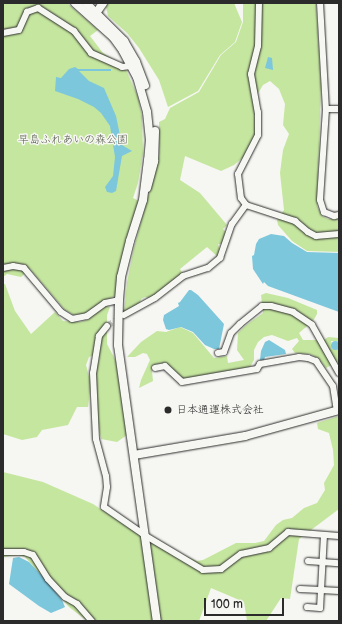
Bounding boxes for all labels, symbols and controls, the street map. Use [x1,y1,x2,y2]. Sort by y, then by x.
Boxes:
park label: 早島ふれあいの森公園 [18,133,128,147]
place label: 日本通運株式会社 [176,403,264,417]
marker: 日本通運株式会社 [163,405,173,415]
scale bar [206,590,286,616]
text: 100 m [211,597,243,612]

